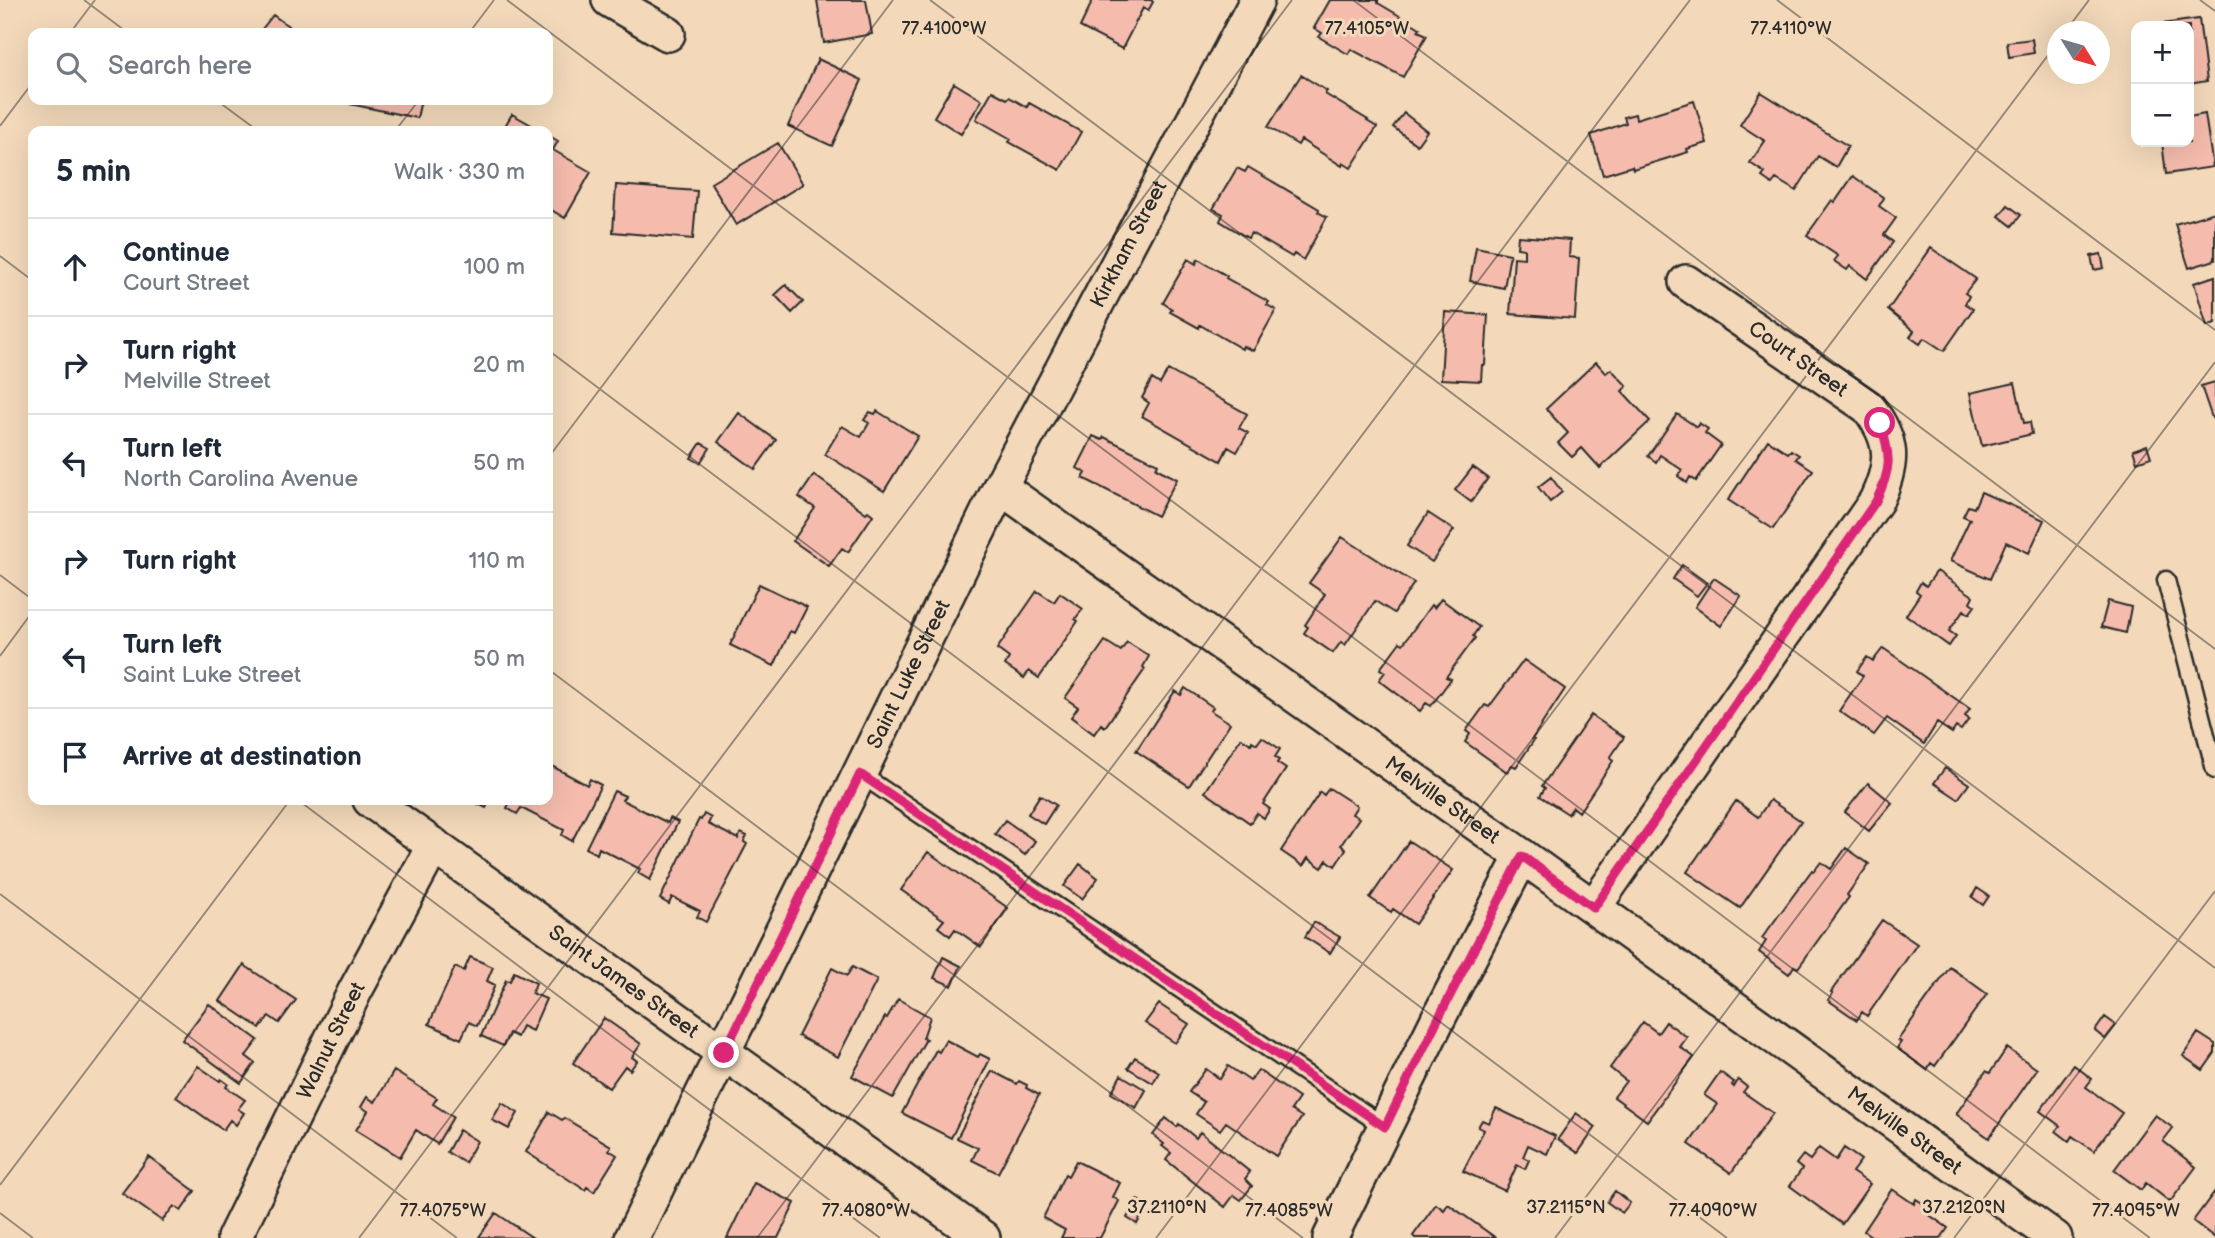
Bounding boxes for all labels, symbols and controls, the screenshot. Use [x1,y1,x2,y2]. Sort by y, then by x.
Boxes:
text: 77.4100°W [902,18,987,39]
text: 77.4105°W [1325,18,1410,39]
text: 77.4110°W [1750,18,1832,39]
north arrow [2047,21,2110,84]
map controls [2131,21,2194,147]
button: + [2131,21,2194,84]
search box [28,28,553,105]
icon: search [52,48,90,86]
text: Search here [108,51,252,82]
button: − [2131,84,2194,147]
text: 5 min [56,154,131,190]
text: Walk · 330 m [394,158,525,186]
street label: Kirkham Street [1084,176,1172,312]
text: Continue [123,238,230,269]
icon: ahead [56,248,94,286]
text: 100 m [464,253,525,281]
text: Court Street [123,269,250,297]
street label: Court Street [1744,316,1853,403]
text: Turn right [123,336,236,367]
icon: right [56,346,94,384]
text: 20 m [473,351,525,379]
text: Melville Street [123,367,271,395]
route start [1864,407,1895,438]
text: Turn left [123,434,222,465]
icon: left [56,444,94,482]
text: 50 m [473,449,525,477]
text: North Carolina Avenue [123,465,358,493]
icon: right [56,542,94,580]
text: Turn right [123,546,236,577]
text: 110 m [468,547,525,575]
street label: Saint Luke Street [861,595,956,753]
text: Turn left [123,630,222,661]
icon: left [56,640,94,678]
text: 50 m [473,645,525,673]
text: Saint Luke Street [123,661,301,689]
icon: arrive [56,738,94,776]
text: Arrive at destination [123,742,362,773]
street label: Melville Street [1380,751,1505,849]
street label: Saint James Street [544,919,704,1044]
street label: Walnut Street [292,977,370,1103]
route end [708,1037,739,1068]
street label: Melville Street [1843,1081,1967,1180]
text: 37.2110°N [1127,1197,1207,1218]
text: 37.2115°N [1526,1197,1606,1218]
text: 37.2120°N [1922,1197,2006,1218]
text: 77.4075°W [400,1200,487,1221]
text: 77.4080°W [822,1200,911,1221]
text: 77.4085°W [1245,1200,1334,1221]
text: 77.4090°W [1669,1200,1758,1221]
text: 77.4095°W [2092,1200,2181,1221]

